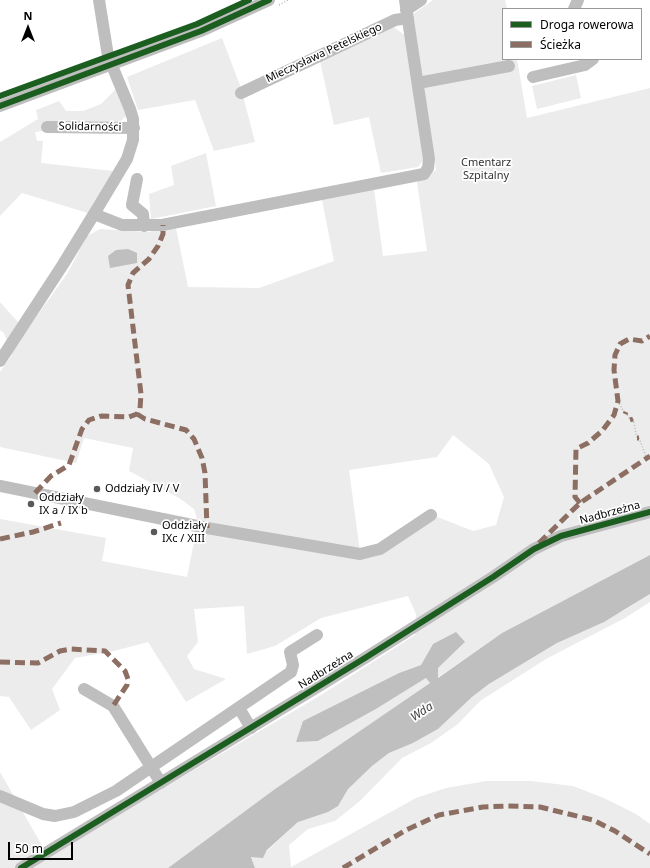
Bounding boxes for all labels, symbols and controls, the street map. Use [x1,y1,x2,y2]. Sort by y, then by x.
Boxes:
north arrow [8,8,48,48]
text: N [24,8,32,23]
legend [502,8,642,60]
text: Droga rowerowa [540,16,634,33]
street label: Mieczysława Petelskiego [264,20,384,86]
text: Ścieżka [540,36,581,53]
street label: Solidarności [59,120,121,134]
park label: Cmentarz Szpitalny [461,156,511,182]
place label: Oddziały IV / V [105,482,179,496]
marker: Oddziały IV / V [92,484,102,494]
place label: Oddziały IX a / IX b [39,491,88,517]
marker: Oddziały IX a / IX b [26,499,36,509]
street label: Nadbrzeżna [578,499,642,527]
place label: Oddziały IXc / XIII [162,519,207,545]
marker: Oddziały IXc / XIII [149,527,159,537]
street label: Nadbrzeżna [296,648,356,692]
water label: Wda [408,699,436,725]
scale bar [10,834,75,860]
text: 50 m [15,840,43,857]

